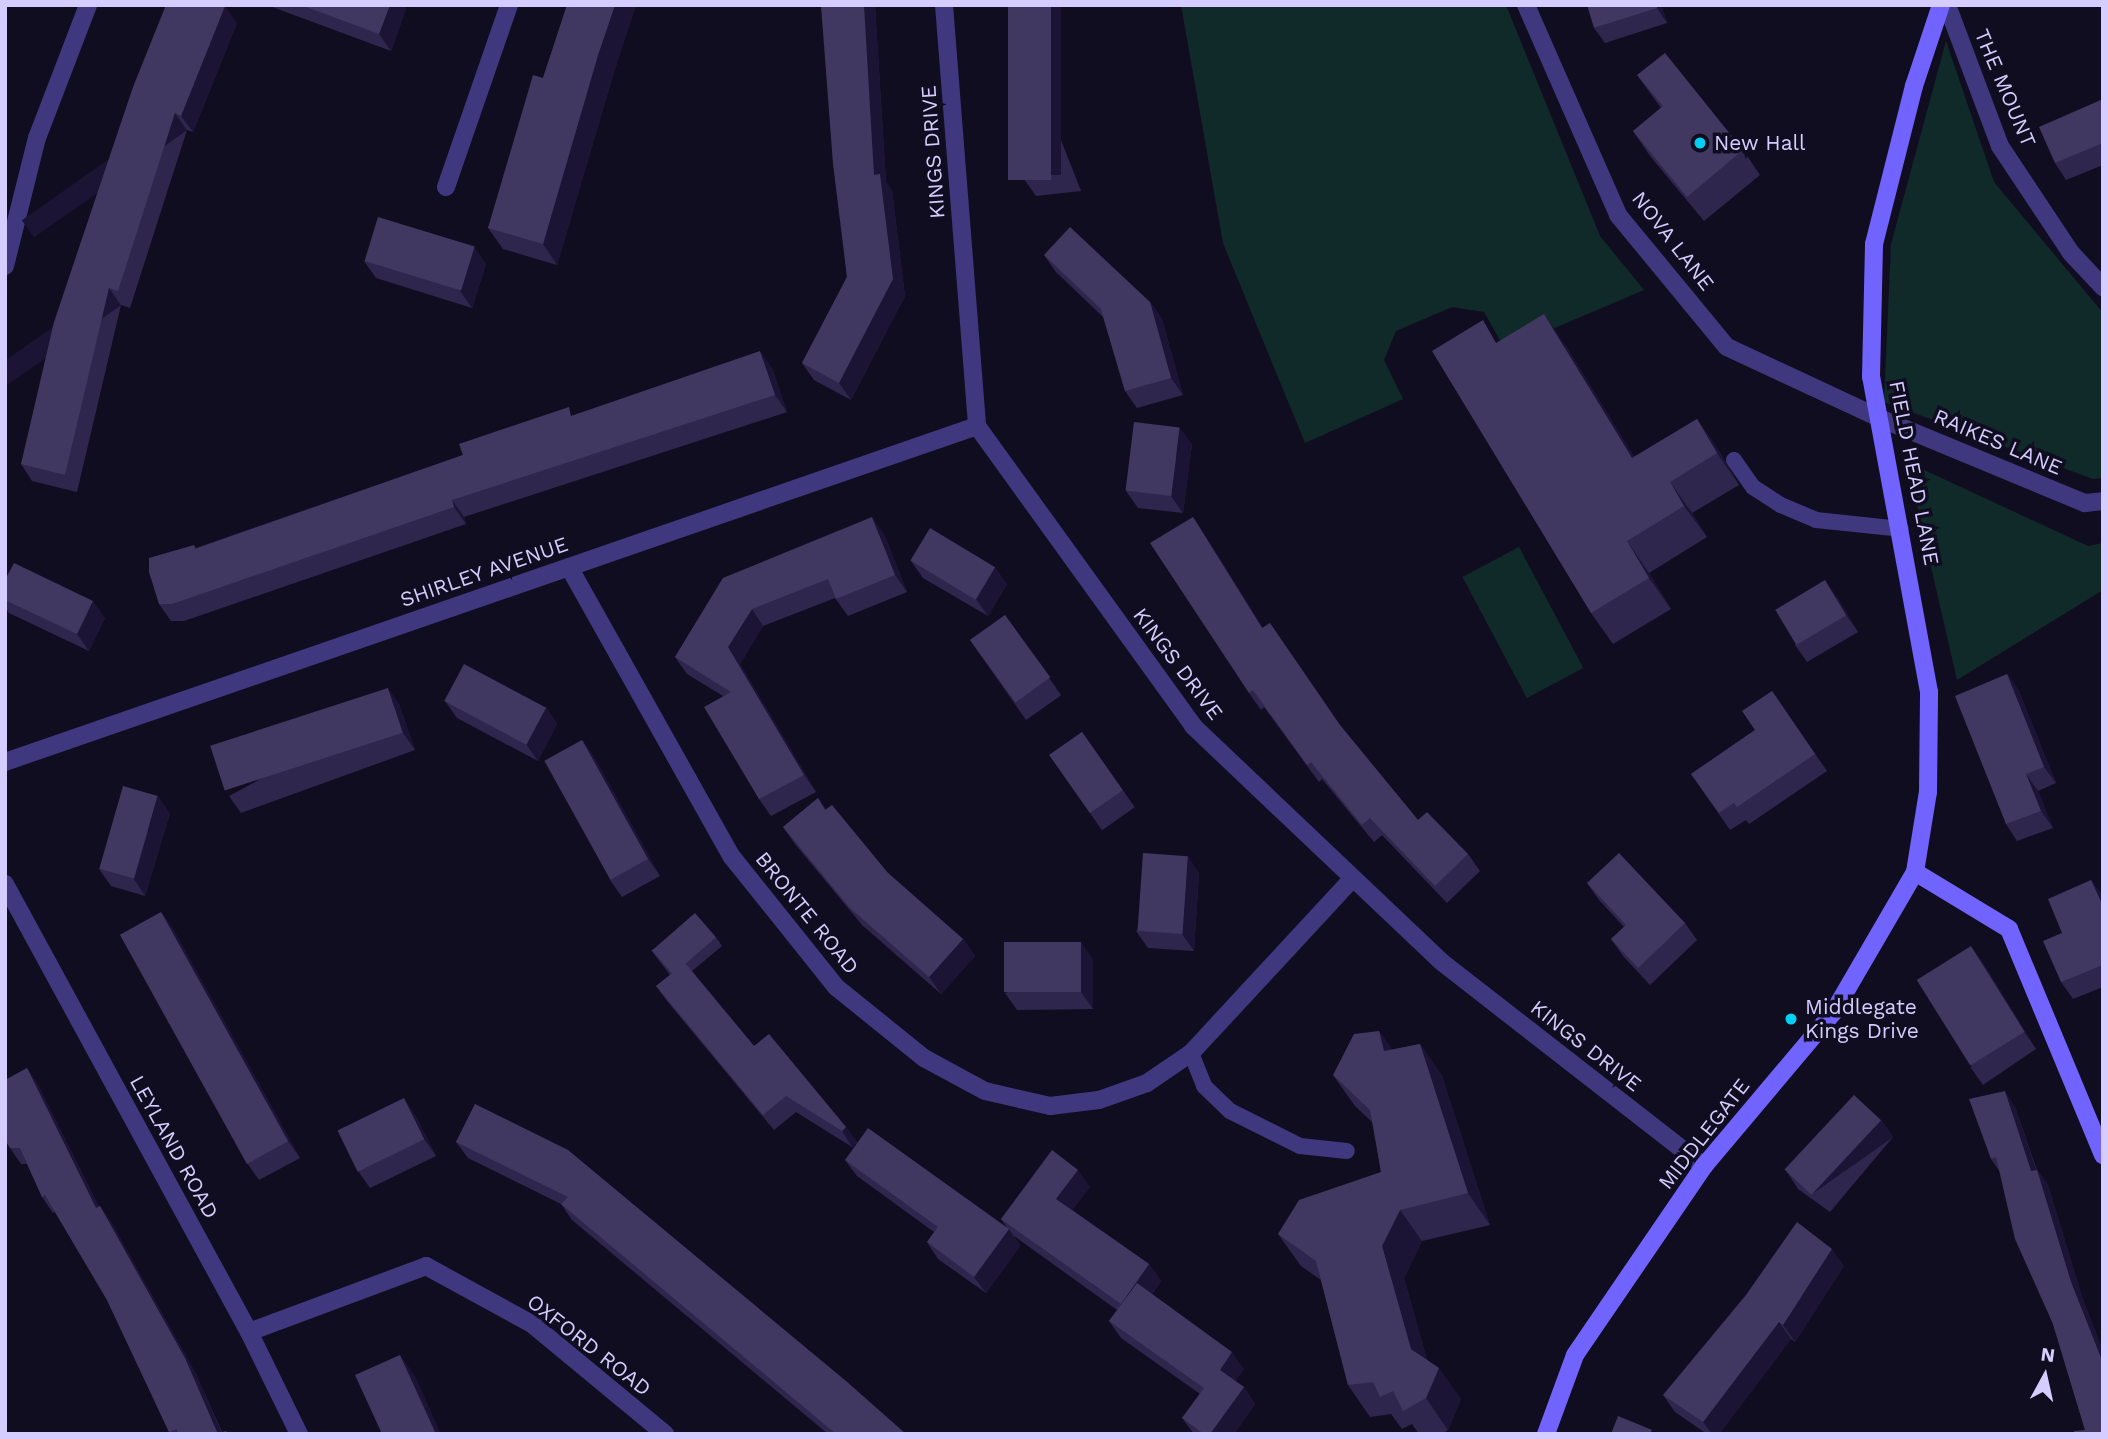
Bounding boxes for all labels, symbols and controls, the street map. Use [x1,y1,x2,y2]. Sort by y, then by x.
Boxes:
street label: THE MOUNT [1969,25,2041,151]
street label: KINGS DRIVE [916,85,950,219]
place label: New Hall [1714,130,1806,156]
marker: New Hall [1692,135,1708,151]
street label: NOVA LANE [1626,186,1720,296]
street label: FIELD HEAD LANE [1884,379,1944,567]
street label: RAIKES LANE [1930,404,2066,480]
street label: SHIRLEY AVENUE [396,531,572,613]
street label: KINGS DRIVE [1128,603,1228,725]
street label: BRONTE ROAD [750,847,864,979]
place label: Middlegate Kings Drive [1805,994,1919,1044]
street label: KINGS DRIVE [1526,995,1646,1097]
marker: Middlegate Kings Drive [1783,1011,1799,1027]
street label: LEYLAND ROAD [124,1071,224,1223]
street label: MIDDLEGATE [1653,1074,1755,1194]
street label: OXFORD ROAD [522,1289,656,1401]
north arrow [2010,1341,2080,1411]
text: N [2039,1342,2057,1367]

